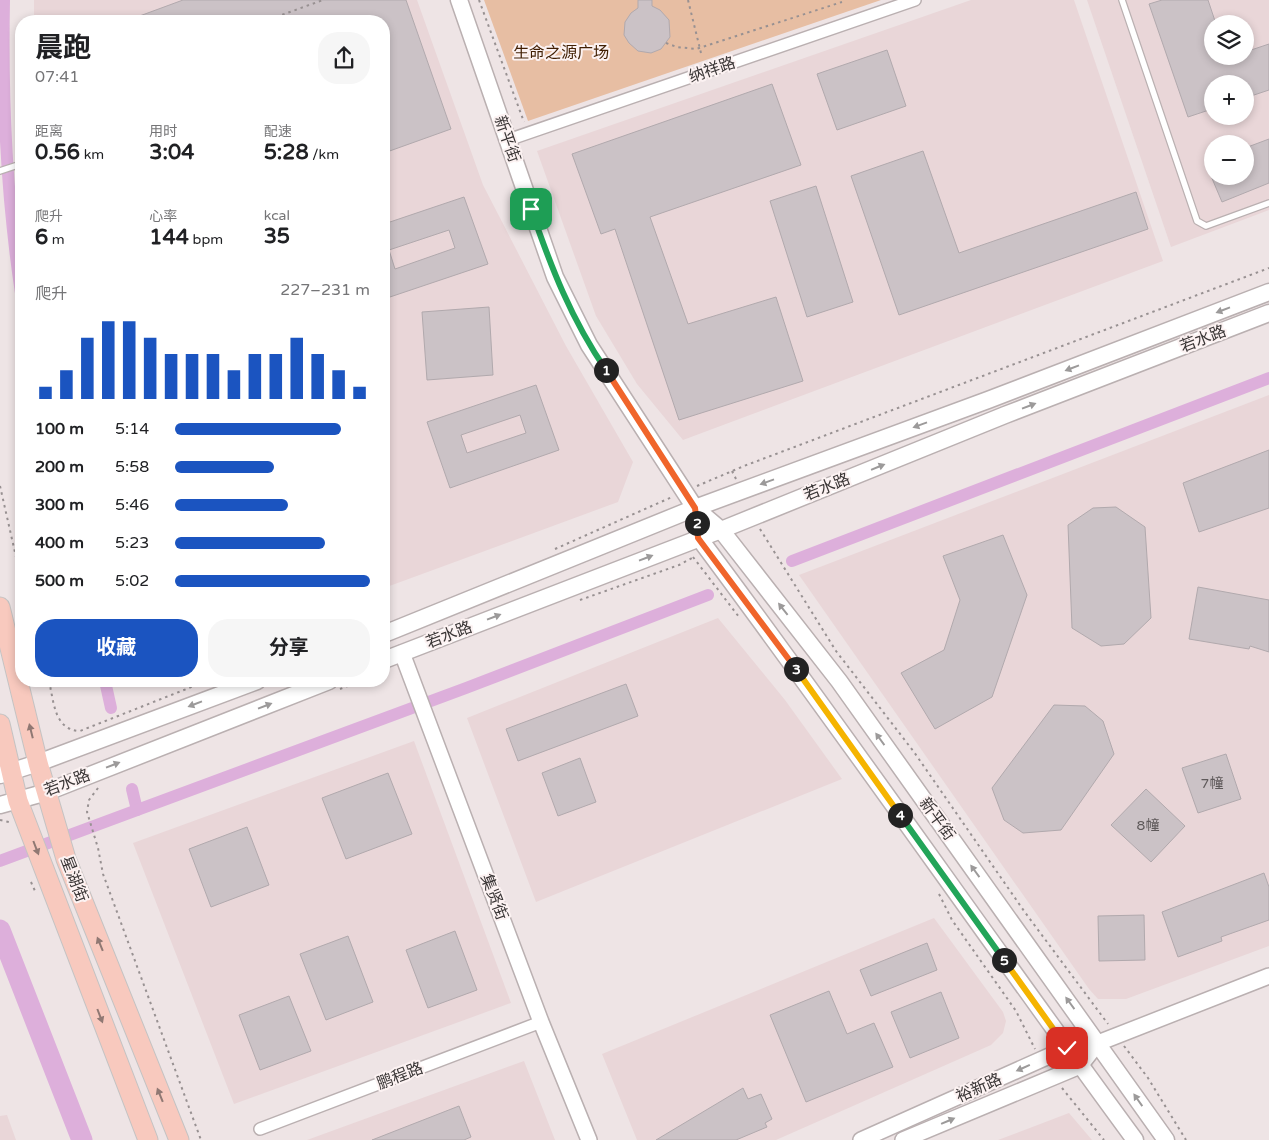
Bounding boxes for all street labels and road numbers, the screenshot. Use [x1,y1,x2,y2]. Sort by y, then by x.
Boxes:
street label: 纳祥路 [686,53,738,87]
street label: 新平街 [490,113,524,165]
street label: 若水路 [1177,321,1229,357]
street label: 若水路 [801,469,853,505]
street label: 若水路 [423,617,475,653]
street label: 若水路 [41,765,93,801]
street label: 新平街 [915,794,959,844]
street label: 星湖街 [56,853,92,905]
street label: 集贤街 [476,871,512,923]
street label: 鹏程路 [374,1058,426,1094]
street label: 裕新路 [953,1069,1005,1107]

